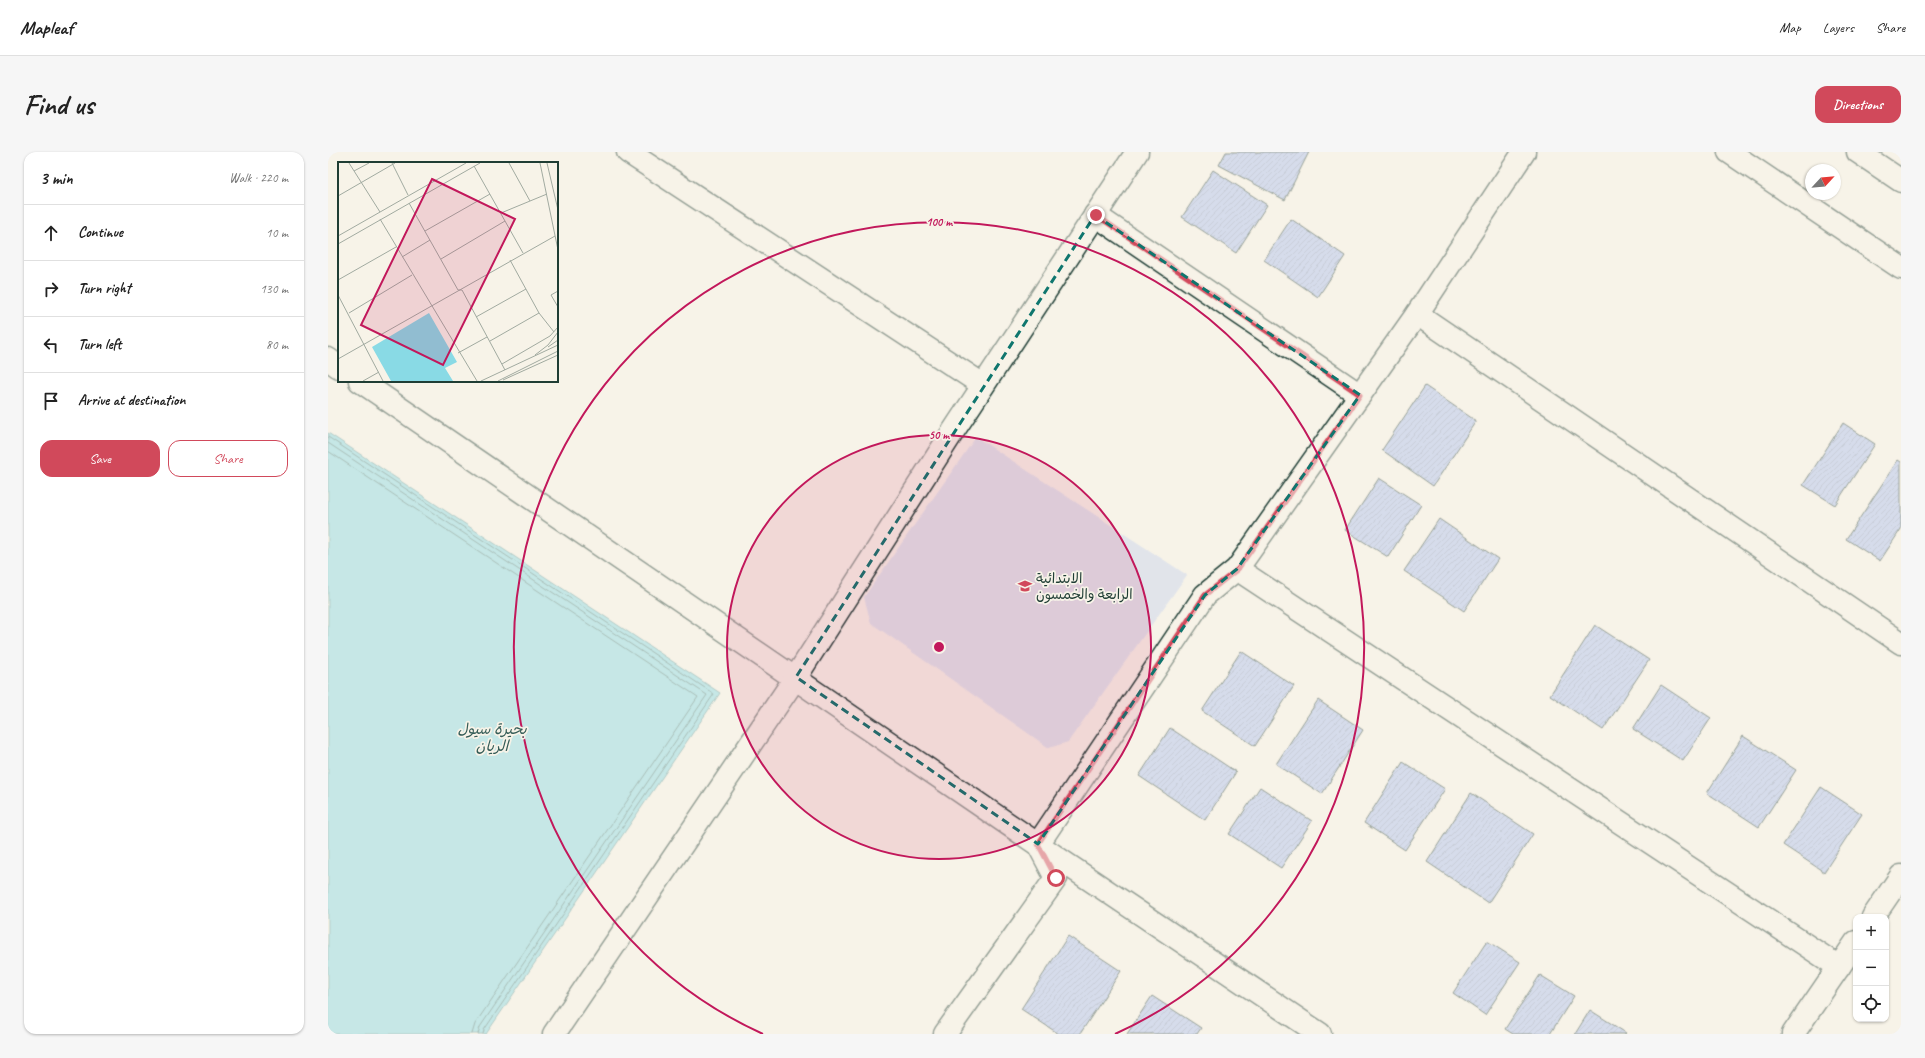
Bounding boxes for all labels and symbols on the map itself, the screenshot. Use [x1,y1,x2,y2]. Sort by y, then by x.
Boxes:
inset map [338,162,558,382]
north arrow [1805,164,1841,200]
route end [1087,206,1105,224]
text: 100 m [926,214,953,230]
text: 50 m [929,427,950,443]
place label: الابتدائية الرابعة والخمسون [1036,570,1133,604]
school or university icon: الابتدائية الرابعة والخمسون [1017,578,1033,594]
centre of rings [932,640,946,654]
water label: بحيرة سيول الريان [457,720,527,756]
route start [1047,869,1065,887]

